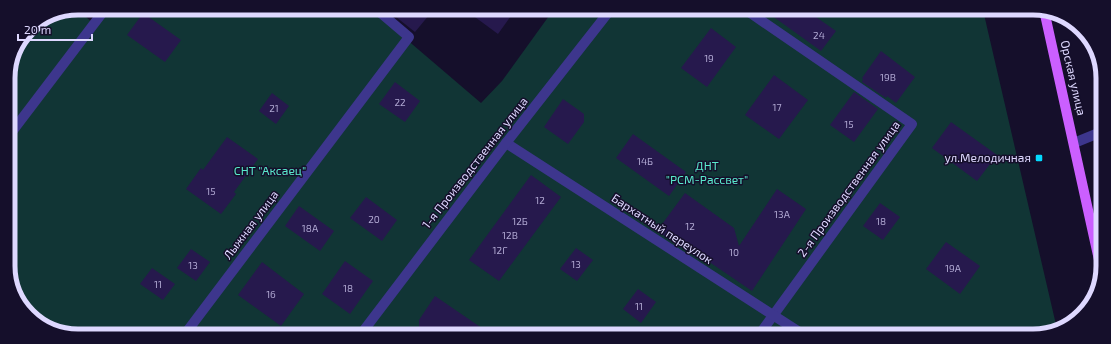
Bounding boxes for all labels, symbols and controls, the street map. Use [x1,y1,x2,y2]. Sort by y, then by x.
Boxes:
scale bar [18,16,92,42]
text: 20 m [24,22,51,36]
house number: 24 [813,29,825,41]
street label: Орская улица [1058,39,1089,117]
house number: 19 [704,52,714,64]
house number: 19В [880,71,896,83]
street label: 1-я Производственная улица [419,94,531,231]
house number: 22 [394,96,406,108]
house number: 17 [772,101,782,113]
house number: 21 [269,102,279,114]
street label: 2-я Производственная улица [794,118,903,260]
house number: 15 [844,118,854,130]
place label: ул.Мелодичная [944,150,1031,165]
marker: ул.Мелодичная [1034,153,1044,163]
house number: 14Б [637,155,653,167]
park label: ДНТ "РСМ-Рассвет" [666,158,748,186]
park label: СНТ "Аксаец" [234,163,306,177]
house number: 15 [206,185,216,197]
street label: Лыжная улица [220,187,281,262]
street label: Бархатный переулок [609,190,716,267]
house number: 12 [535,194,545,206]
house number: 13А [774,208,791,220]
house number: 20 [368,213,380,225]
house number: 12Б [512,215,528,227]
house number: 18 [876,215,886,227]
house number: 12 [685,220,695,232]
house number: 18А [302,222,319,234]
house number: 12В [502,229,518,241]
house number: 12Г [493,244,507,256]
house number: 10 [729,246,739,258]
house number: 13 [571,258,581,270]
house number: 13 [188,259,198,271]
house number: 19А [945,262,962,274]
house number: 11 [154,278,162,290]
house number: 18 [343,282,353,294]
house number: 16 [266,288,276,300]
house number: 11 [635,300,643,312]

